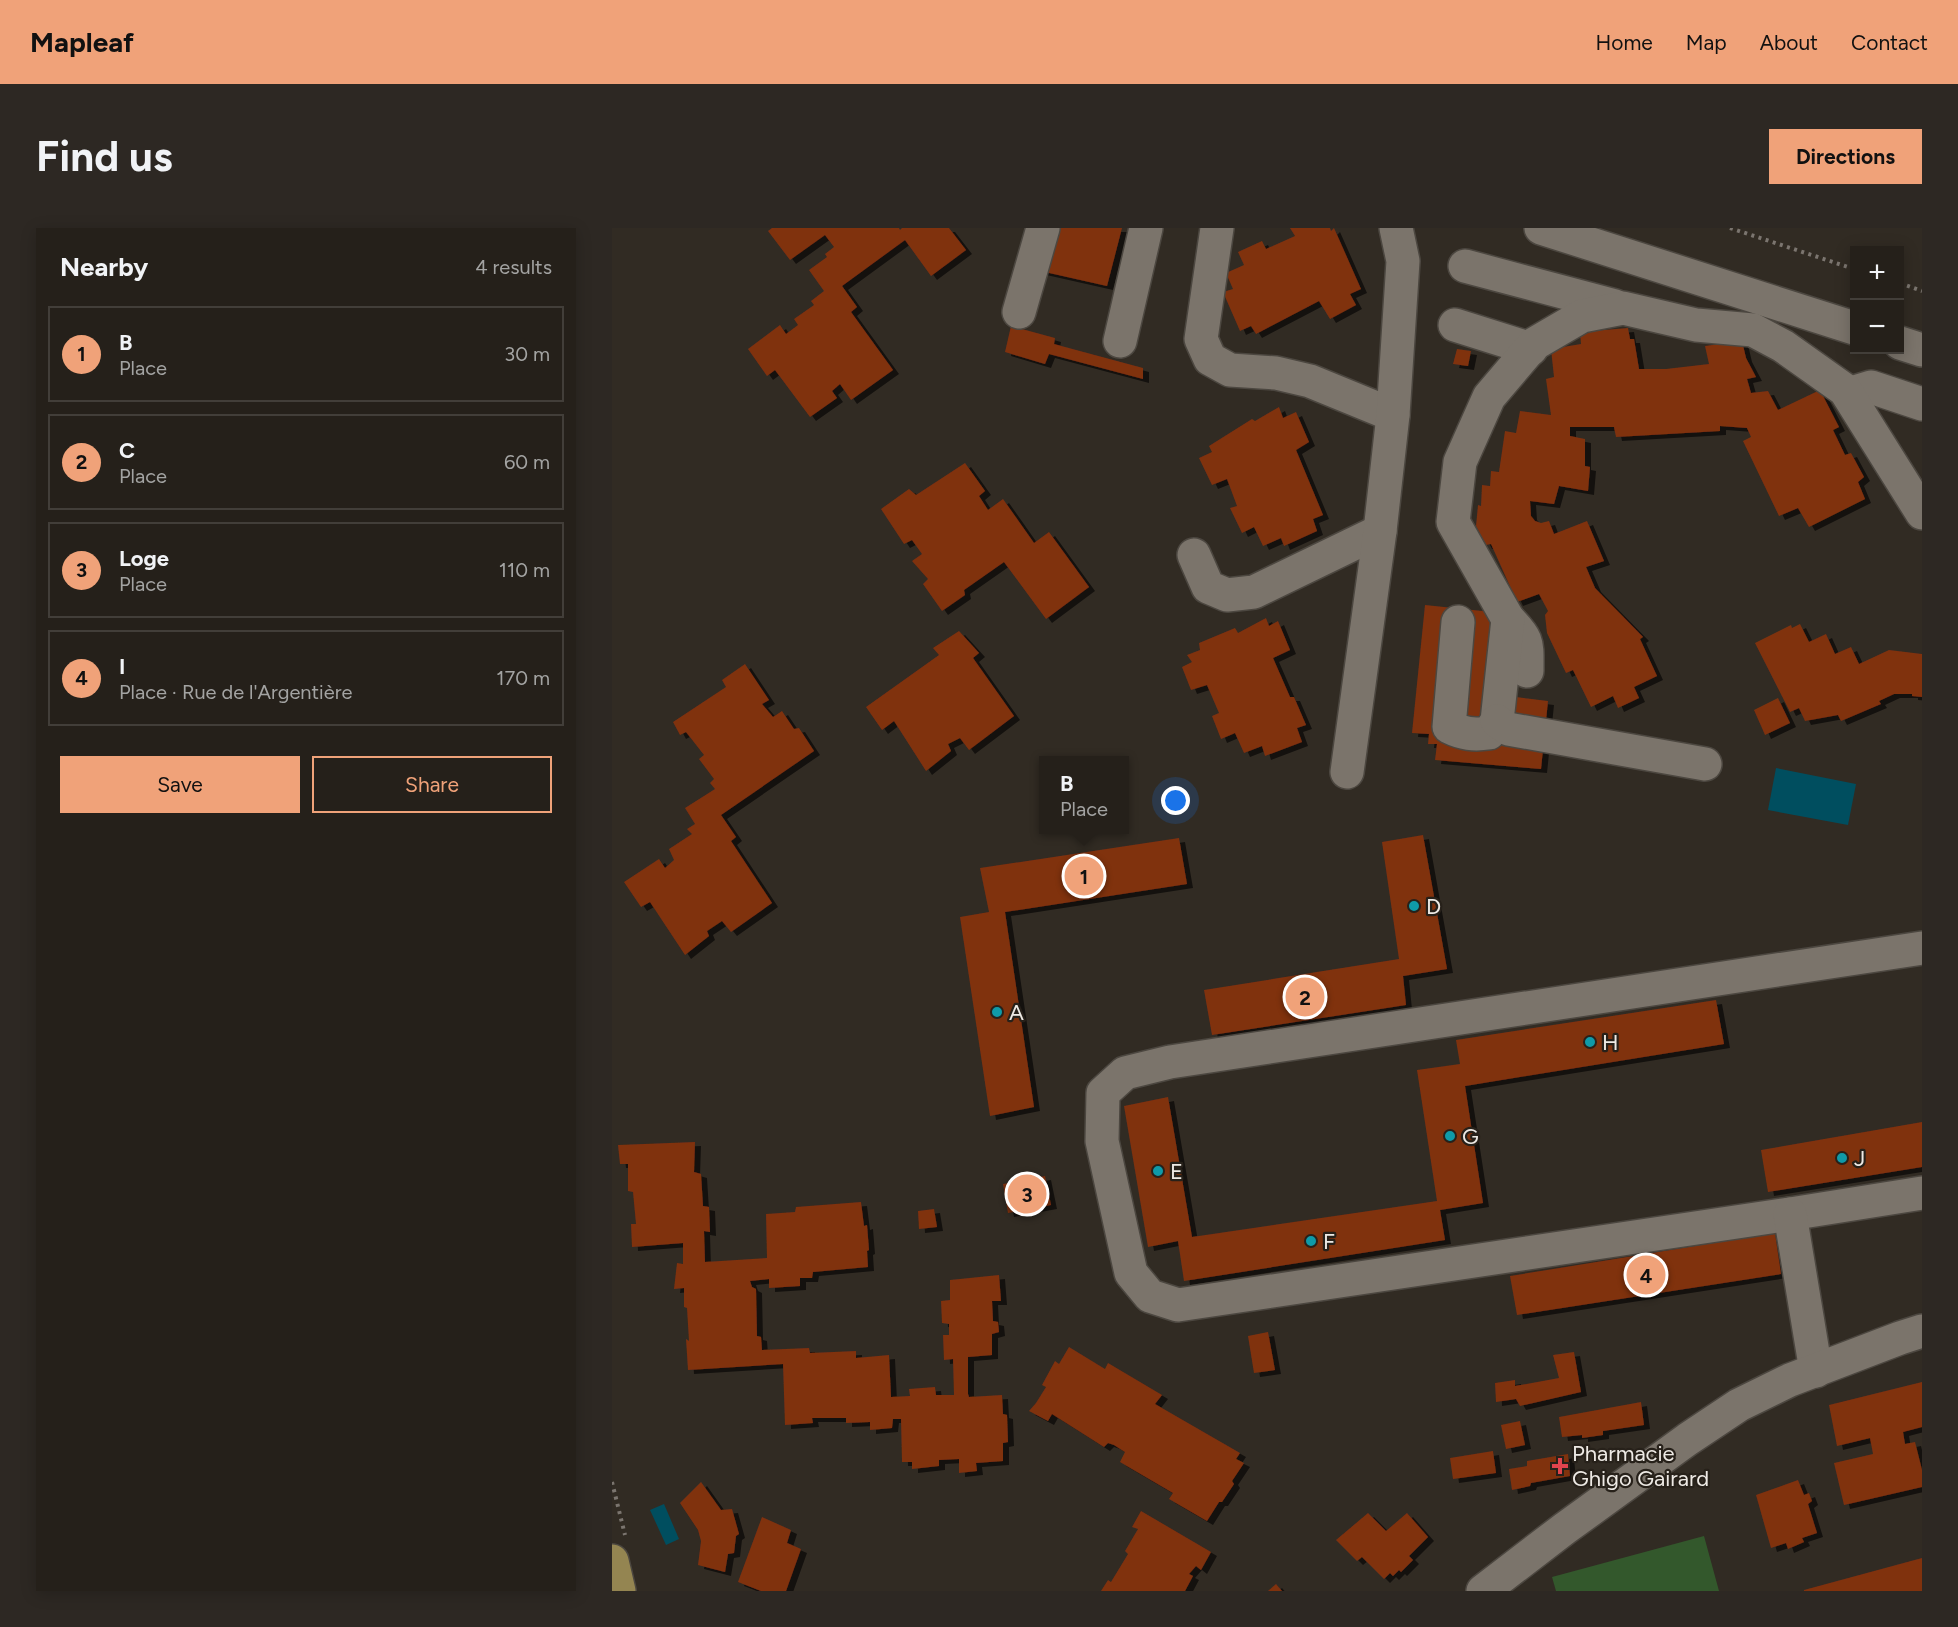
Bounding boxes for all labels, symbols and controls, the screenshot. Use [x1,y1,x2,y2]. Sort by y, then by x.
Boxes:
text: Mapleaf [30,25,134,59]
text: Home [1596,30,1653,55]
text: Map [1686,30,1727,55]
text: About [1760,30,1818,55]
text: Contact [1851,30,1928,55]
button: Directions [1769,129,1922,184]
text: Find us [36,131,173,182]
map controls [1850,246,1904,354]
button: + [1850,246,1904,300]
text: Nearby [60,251,148,283]
text: 4 results [475,255,552,279]
button: − [1850,300,1904,354]
text: B [119,329,132,356]
text: 1 [77,342,86,366]
text: 30 m [504,342,550,366]
text: Place [119,356,167,380]
text: C [119,437,135,464]
text: 2 [76,450,87,474]
text: 60 m [504,450,550,474]
text: Place [119,464,167,488]
text: Loge [119,545,169,572]
text: 3 [76,558,87,582]
text: 110 m [499,558,550,582]
text: Place [119,572,167,596]
text: I [119,653,125,680]
text: 4 [75,666,88,690]
text: 170 m [496,666,550,690]
text: Place · Rue de l'Argentière [119,680,352,704]
button: Save [60,756,300,813]
button: Share [312,756,552,813]
popup [1039,756,1129,834]
text: B [1060,770,1074,797]
your location [1161,786,1190,815]
text: Place [1060,797,1108,821]
pin: 1 [1064,854,1104,898]
place label: D [1426,893,1441,920]
marker: D [1407,899,1421,913]
pin: 2 [1286,974,1324,1020]
place label: A [1009,999,1024,1026]
marker: A [990,1005,1004,1019]
place label: H [1602,1029,1619,1056]
marker: H [1583,1035,1597,1049]
place label: G [1462,1123,1479,1150]
marker: G [1443,1129,1457,1143]
place label: J [1854,1145,1865,1172]
marker: J [1835,1151,1849,1165]
place label: E [1170,1158,1183,1185]
marker: E [1151,1164,1165,1178]
pin: 3 [1008,1172,1046,1216]
place label: F [1323,1228,1335,1255]
marker: F [1304,1234,1318,1248]
pin: 4 [1626,1252,1666,1298]
place label: Pharmacie Ghigo Gairard [1572,1440,1709,1492]
marker: Pharmacie Ghigo Gairard [1553,1459,1567,1473]

